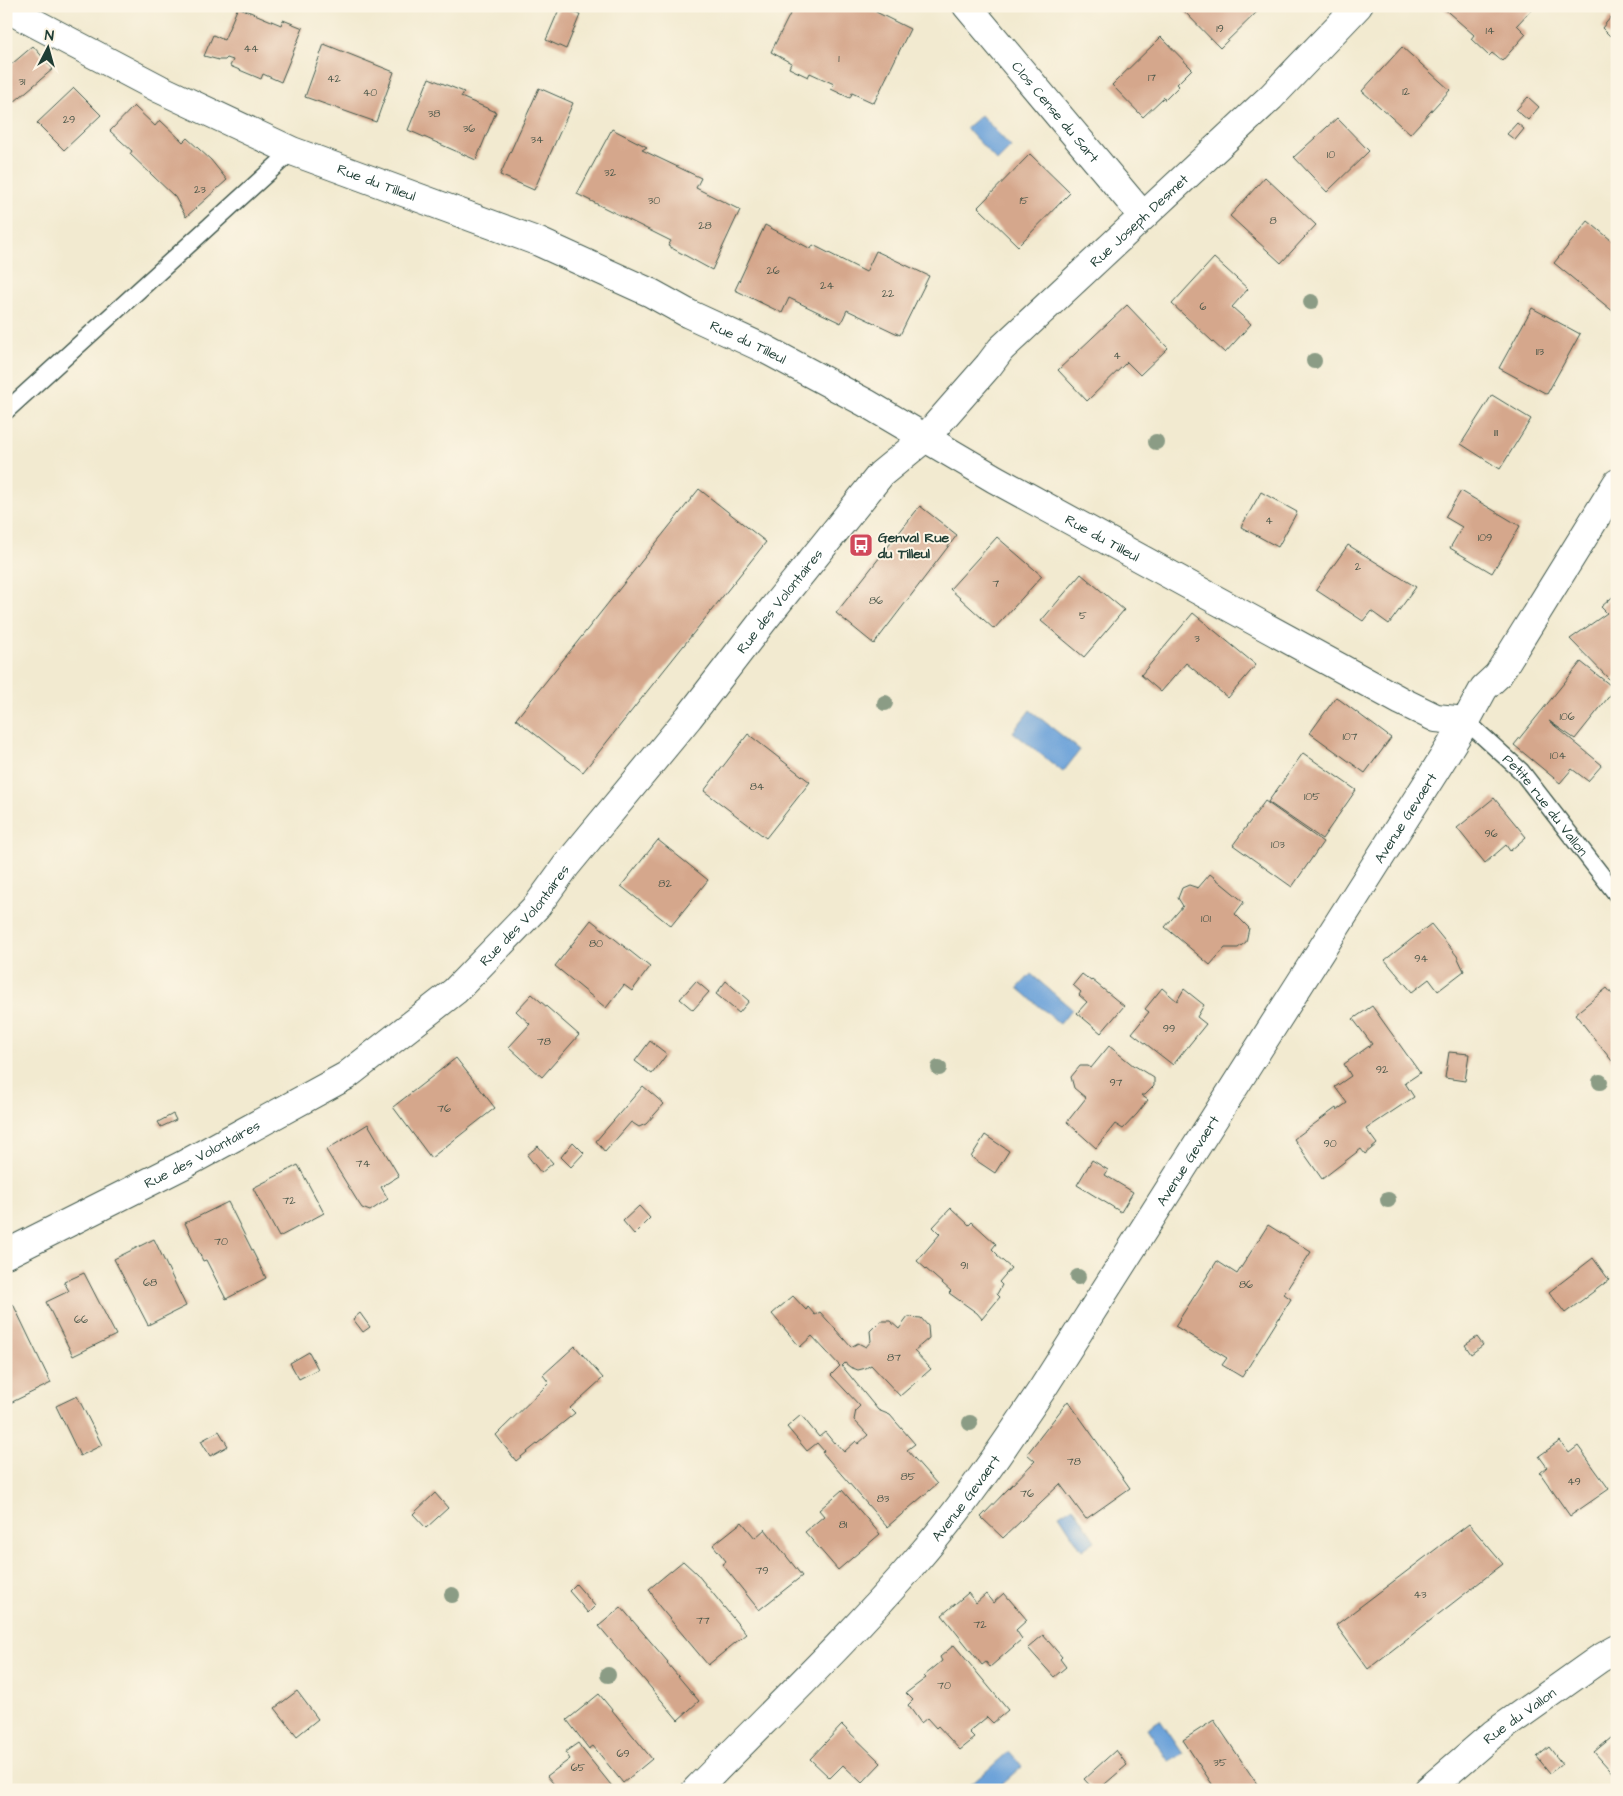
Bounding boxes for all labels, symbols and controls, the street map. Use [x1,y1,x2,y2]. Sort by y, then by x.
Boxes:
house number: 19 [1216,21,1224,36]
north arrow [22,22,72,72]
house number: 14 [1486,23,1495,38]
text: N [44,26,55,46]
house number: 44 [244,41,259,56]
house number: 1 [838,51,840,66]
street label: Clos Cense du Sart [1006,57,1103,168]
house number: 17 [1148,70,1156,85]
house number: 42 [327,71,342,86]
house number: 31 [18,74,26,89]
house number: 12 [1402,84,1411,99]
house number: 40 [363,85,377,100]
house number: 38 [428,106,440,121]
house number: 29 [63,112,75,127]
house number: 36 [463,121,475,136]
house number: 34 [530,132,544,147]
house number: 10 [1327,147,1335,162]
street label: Rue du Tilleul [334,159,418,207]
house number: 32 [604,165,617,180]
street label: Rue Joseph Desmet [1086,170,1194,272]
house number: 23 [194,182,206,197]
house number: 30 [648,193,660,208]
house number: 15 [1019,193,1029,208]
house number: 8 [1269,213,1277,228]
house number: 28 [698,218,712,233]
house number: 26 [766,263,780,278]
house number: 24 [820,278,834,293]
house number: 22 [882,286,895,301]
house number: 6 [1200,299,1207,314]
street label: Rue du Tilleul [706,316,789,370]
house number: 113 [1536,344,1545,359]
house number: 4 [1113,348,1121,363]
house number: 111 [1494,425,1499,440]
street label: Rue du Tilleul [1061,510,1143,567]
house number: 4 [1265,513,1273,528]
place label: Genval Rue du Tilleul [877,528,950,564]
house number: 109 [1478,530,1492,545]
bus stop icon: Genval Rue du Tilleul [848,532,874,558]
street label: Rue des Volontaires [732,545,828,658]
house number: 2 [1355,559,1362,574]
house number: 7 [993,576,1000,591]
house number: 86 [869,593,883,608]
house number: 5 [1079,608,1087,623]
house number: 3 [1194,631,1200,646]
house number: 106 [1559,709,1575,724]
house number: 107 [1342,729,1358,744]
house number: 104 [1550,748,1566,763]
street label: Petite rue du Vallon [1498,750,1592,861]
street label: Avenue Gevaert [1370,769,1443,867]
house number: 84 [750,779,765,794]
house number: 105 [1304,789,1320,804]
house number: 96 [1484,826,1498,841]
house number: 103 [1271,837,1285,852]
street label: Rue des Volontaires [475,861,575,971]
house number: 82 [658,876,672,891]
house number: 101 [1201,911,1211,926]
house number: 80 [589,936,603,951]
house number: 94 [1414,951,1428,966]
house number: 99 [1163,1021,1175,1036]
house number: 78 [537,1034,551,1049]
house number: 92 [1376,1062,1389,1077]
house number: 97 [1109,1075,1123,1090]
house number: 76 [437,1101,451,1116]
street label: Avenue Gevaert [1152,1112,1225,1210]
street label: Rue des Volontaires [141,1116,264,1194]
house number: 90 [1323,1136,1337,1151]
house number: 74 [356,1156,371,1171]
house number: 72 [282,1193,296,1208]
house number: 70 [214,1234,228,1249]
house number: 91 [960,1258,968,1273]
house number: 68 [143,1275,157,1290]
house number: 86 [1239,1277,1253,1292]
house number: 66 [74,1312,88,1327]
house number: 87 [887,1350,901,1365]
street label: Avenue Gevaert [927,1451,1006,1546]
house number: 78 [1067,1454,1081,1469]
house number: 85 [901,1469,916,1484]
house number: 49 [1567,1474,1581,1489]
house number: 76 [1020,1486,1034,1501]
house number: 83 [877,1491,890,1506]
house number: 81 [839,1517,848,1532]
house number: 79 [755,1563,769,1578]
house number: 43 [1413,1587,1427,1602]
house number: 77 [696,1613,710,1628]
house number: 72 [973,1617,987,1632]
house number: 70 [937,1678,951,1693]
street label: Rue du Vallon [1479,1683,1560,1749]
house number: 69 [616,1746,630,1761]
house number: 35 [1213,1755,1227,1770]
house number: 65 [571,1760,586,1775]

